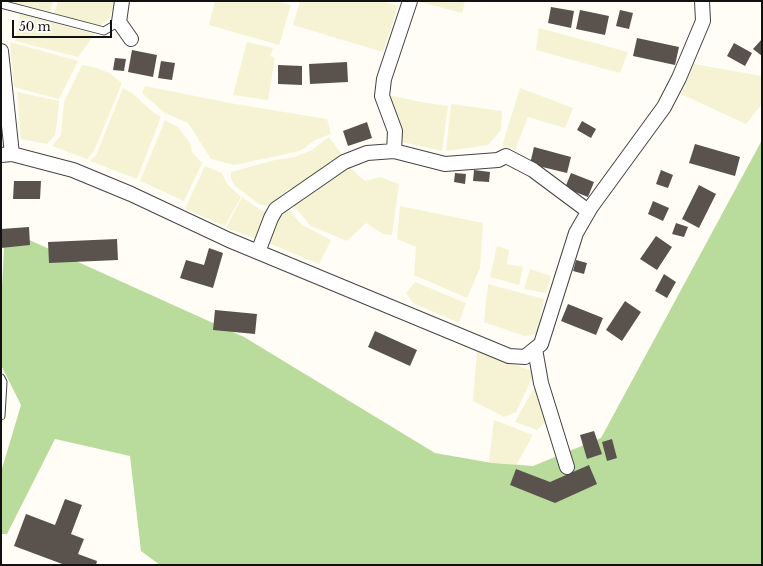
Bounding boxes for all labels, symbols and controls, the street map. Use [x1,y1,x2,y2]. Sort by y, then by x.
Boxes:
scale bar [14,12,114,38]
text: 50 m [19,19,51,34]

